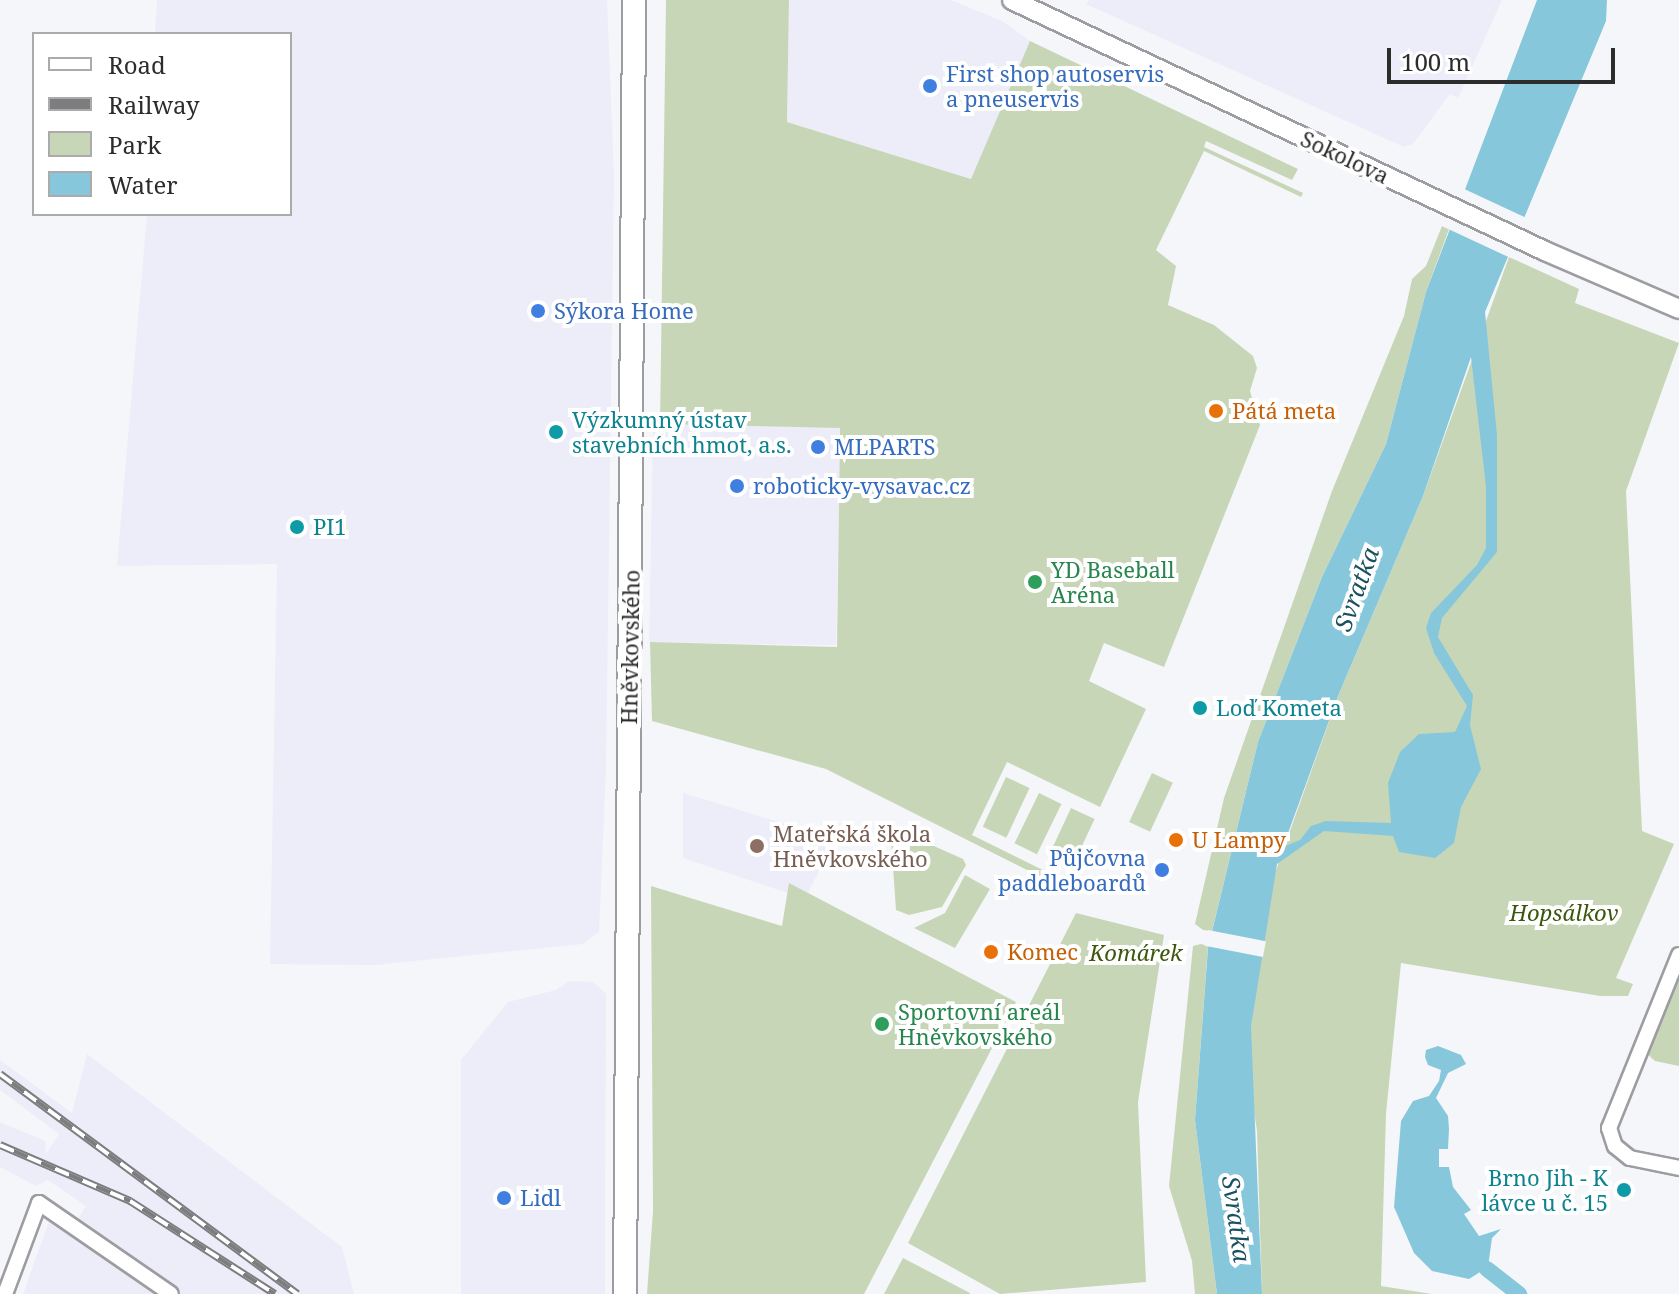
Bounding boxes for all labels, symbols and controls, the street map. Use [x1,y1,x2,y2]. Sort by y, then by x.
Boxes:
legend [32,32,292,216]
scale bar [1391,32,1619,82]
text: 100 m [1401,45,1470,78]
text: Road [108,48,166,81]
place label: First shop autoservis a pneuservis [946,60,1164,112]
marker: First shop autoservis a pneuservis [921,77,939,95]
text: Railway [108,88,200,121]
street label: Sokolova [1297,125,1393,189]
text: Park [108,128,161,161]
text: Water [108,168,178,201]
place label: Sýkora Home [554,298,694,324]
marker: Sýkora Home [529,302,547,320]
place label: Pátá meta [1232,398,1336,424]
marker: Pátá meta [1207,402,1225,420]
place label: Výzkumný ústav stavebních hmot, a.s. [572,406,792,458]
marker: Výzkumný ústav stavebních hmot, a.s. [547,423,565,441]
place label: MLPARTS [834,434,935,460]
marker: MLPARTS [809,438,827,456]
place label: roboticky-vysavac.cz [753,473,971,499]
marker: roboticky-vysavac.cz [728,477,746,495]
place label: PI1 [313,514,347,540]
marker: PI1 [288,518,306,536]
water label: Svratka [1328,543,1384,635]
place label: YD Baseball Aréna [1051,556,1174,608]
street label: Hněvkovského [615,569,645,725]
marker: YD Baseball Aréna [1026,573,1044,591]
place label: Loď Kometa [1216,695,1342,721]
marker: Loď Kometa [1191,699,1209,717]
place label: Mateřská škola Hněvkovského [773,820,931,872]
place label: U Lampy [1192,827,1286,853]
marker: U Lampy [1167,831,1185,849]
marker: Mateřská škola Hněvkovského [748,837,766,855]
place label: Půjčovna paddleboardů [998,844,1146,896]
marker: Půjčovna paddleboardů [1153,861,1171,879]
park label: Hopsálkov [1510,900,1618,926]
place label: Komec [1007,939,1078,965]
park label: Komárek [1089,940,1183,966]
marker: Komec [982,943,1000,961]
place label: Sportovní areál Hněvkovského [898,998,1060,1050]
marker: Sportovní areál Hněvkovského [873,1015,891,1033]
place label: Brno Jih - K lávce u č. 15 [1481,1164,1608,1216]
water label: Svratka [1217,1174,1257,1264]
marker: Brno Jih - K lávce u č. 15 [1615,1181,1633,1199]
place label: Lidl [520,1185,561,1211]
marker: Lidl [495,1189,513,1207]

